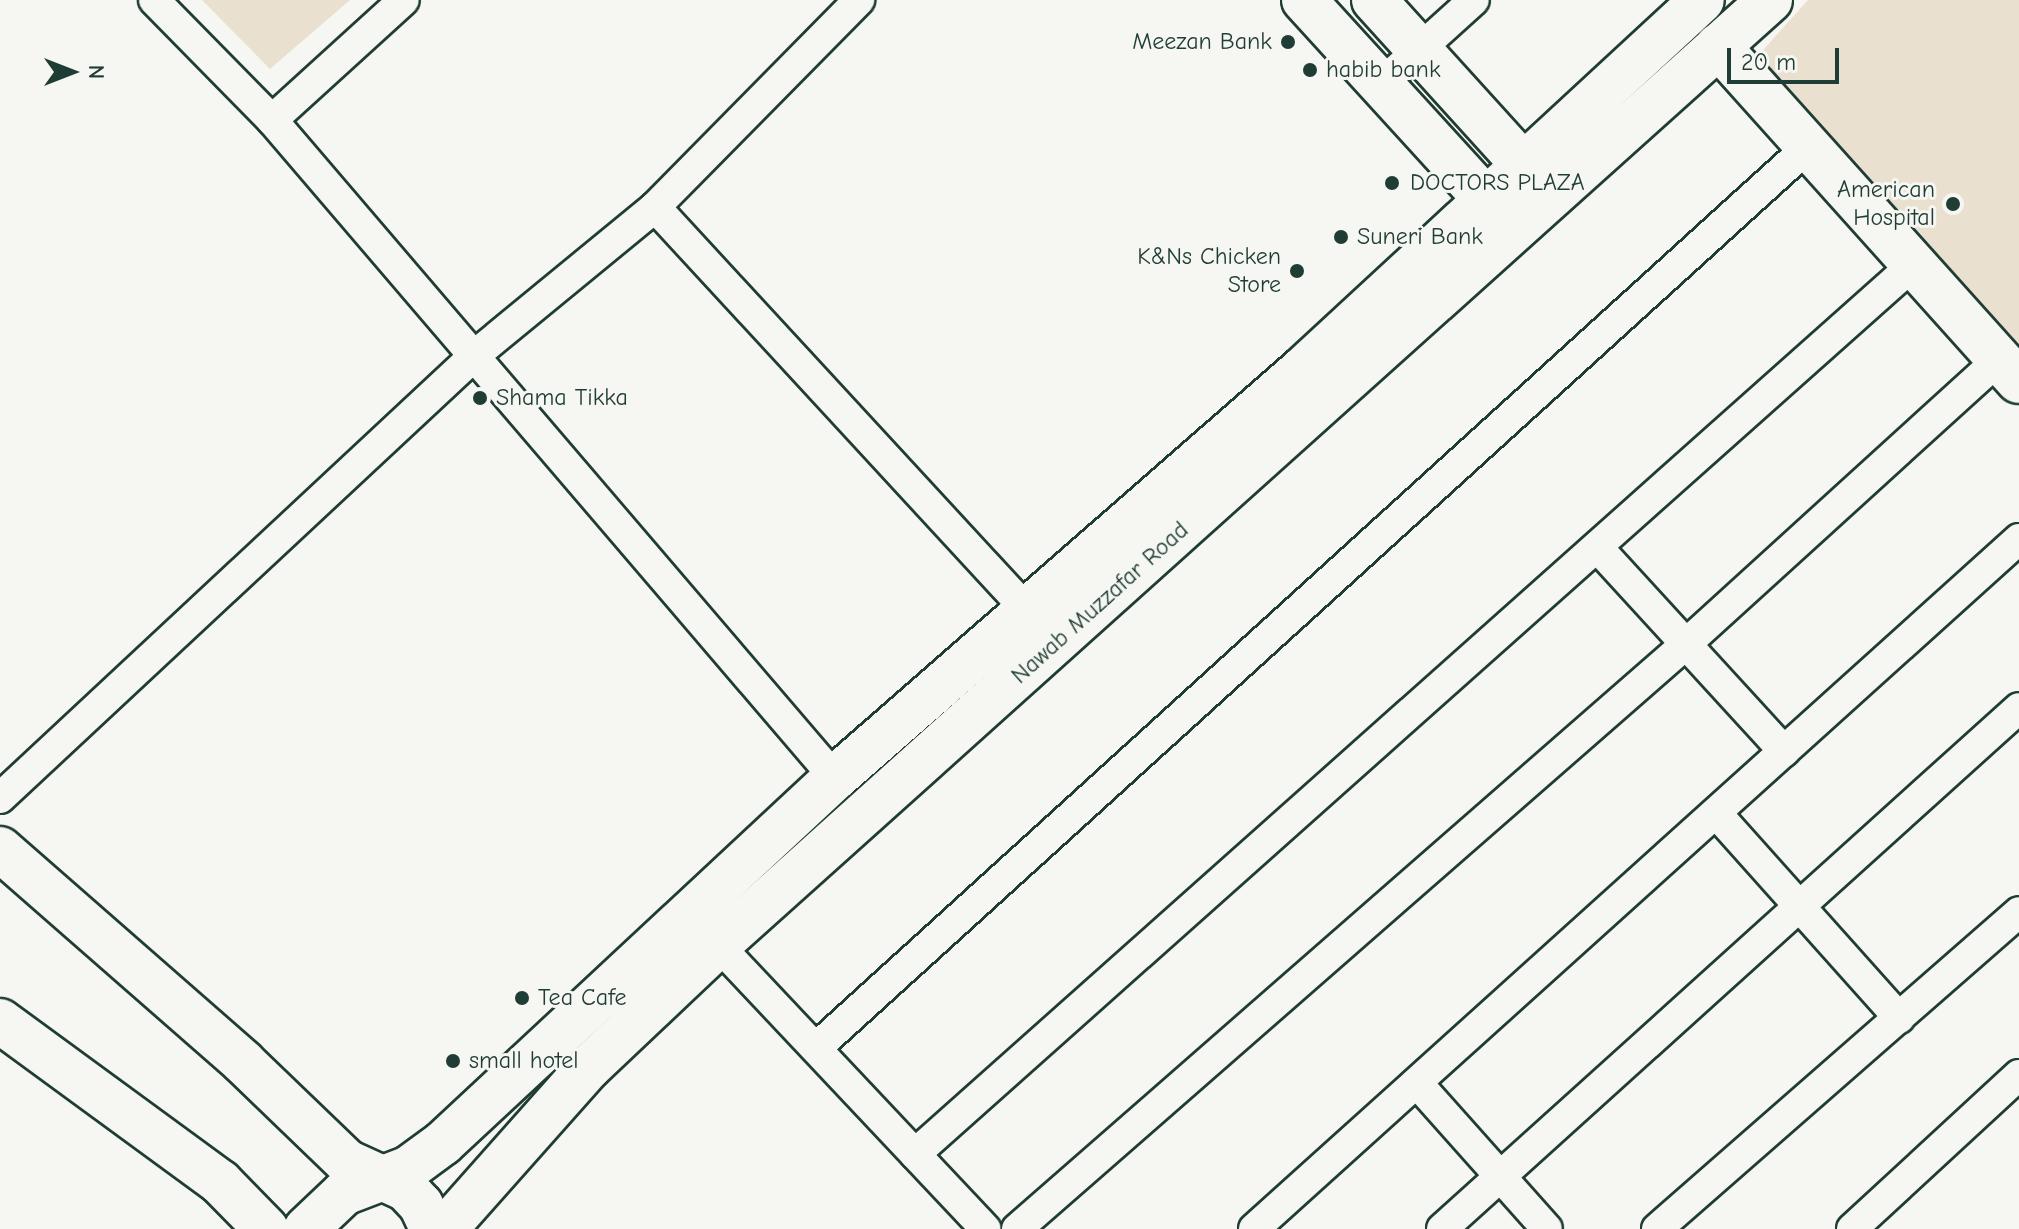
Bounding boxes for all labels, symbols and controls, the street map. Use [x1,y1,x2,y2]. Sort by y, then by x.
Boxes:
place label: Meezan Bank [1132,28,1272,56]
north arrow [32,32,112,112]
scale bar [1731,32,1843,82]
marker: Meezan Bank [1279,33,1297,51]
text: 20 m [1741,48,1796,76]
place label: habib bank [1326,56,1441,84]
marker: habib bank [1301,61,1319,79]
text: N [83,65,109,79]
place label: DOCTORS PLAZA [1410,169,1585,197]
marker: DOCTORS PLAZA [1381,172,1403,194]
place label: American Hospital [1837,176,1935,232]
marker: American Hospital [1942,193,1964,215]
place label: Suneri Bank [1357,223,1483,251]
marker: Suneri Bank [1332,228,1350,246]
place label: K&Ns Chicken Store [1137,243,1281,299]
marker: K&Ns Chicken Store [1288,262,1306,280]
place label: Shama Tikka [496,384,628,412]
marker: Shama Tikka [471,389,489,407]
street label: Nawab Muzzafar Road [1006,516,1194,690]
place label: Tea Cafe [538,984,626,1012]
marker: Tea Cafe [513,989,531,1007]
place label: small hotel [469,1047,579,1075]
marker: small hotel [444,1052,462,1070]

